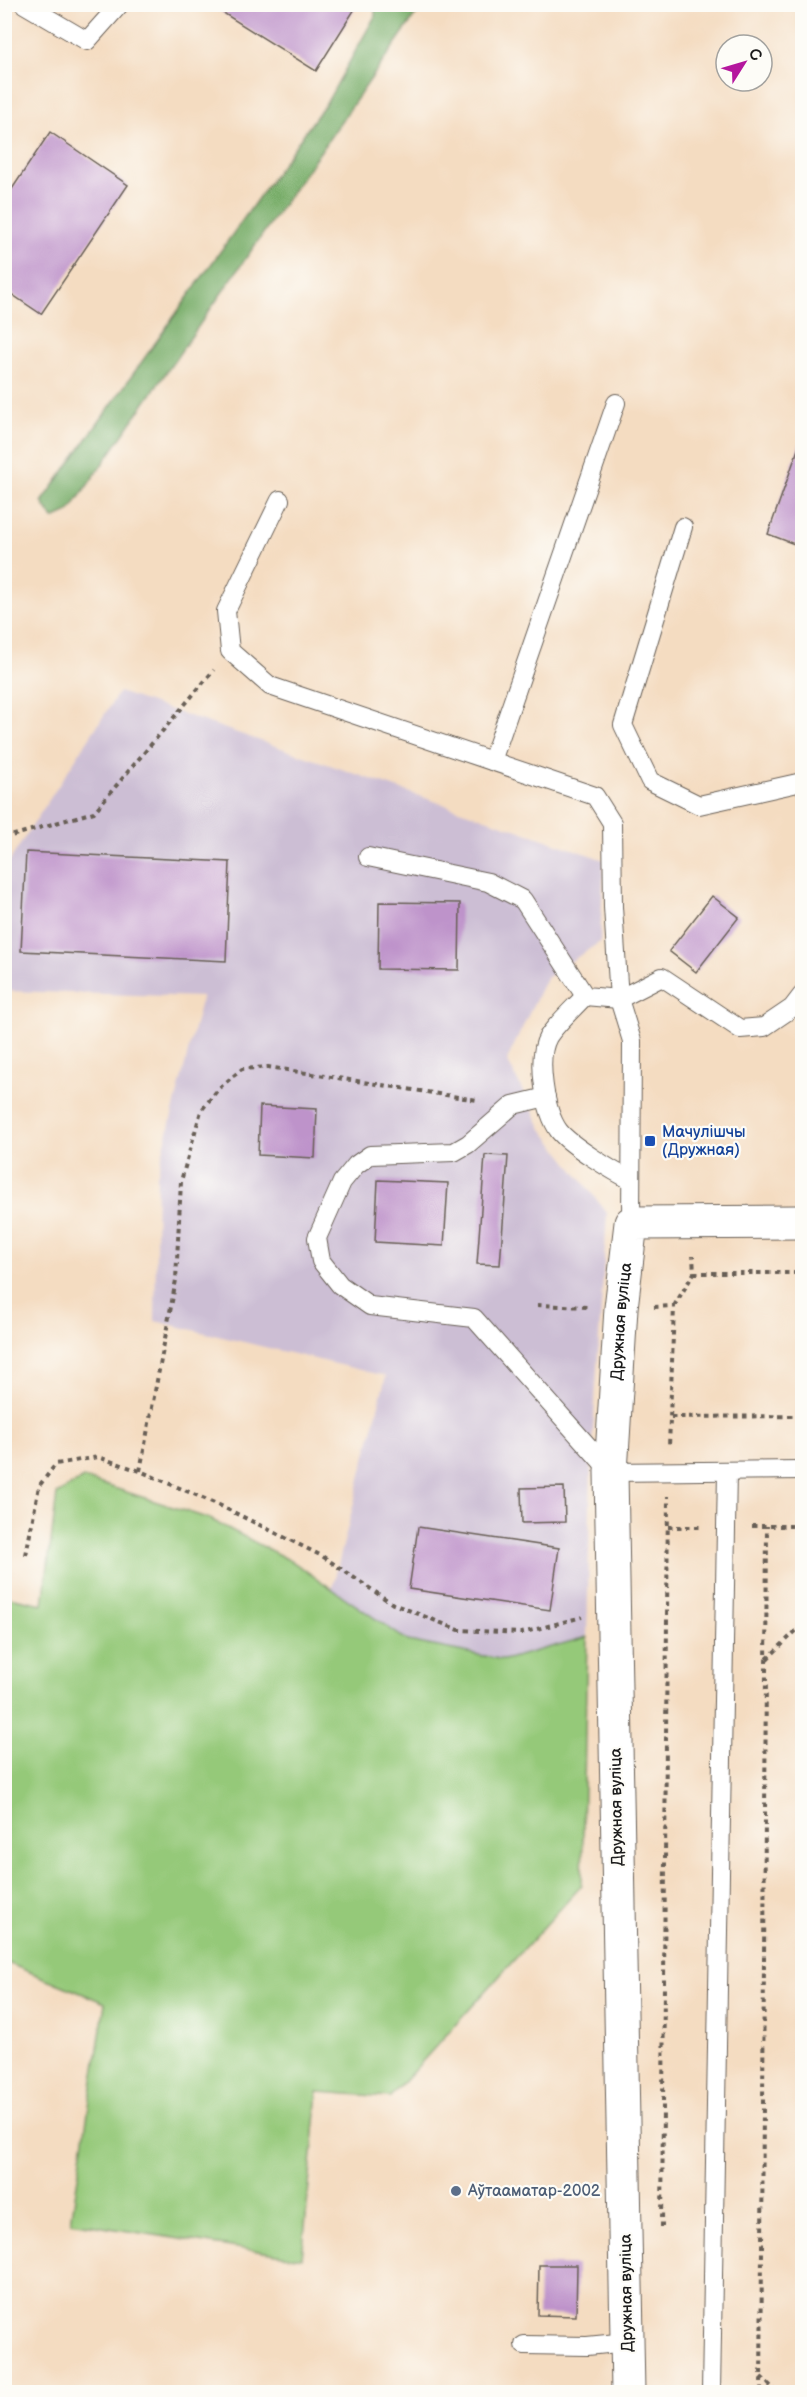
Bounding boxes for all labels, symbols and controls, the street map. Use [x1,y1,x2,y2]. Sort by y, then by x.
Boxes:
north arrow [714,33,774,93]
text: С [744,45,766,65]
place label: Мачулішчы (Дружная) [662,1123,746,1160]
marker: Мачулішчы (Дружная) [643,1134,657,1148]
street label: Дружная вуліца [607,1261,636,1381]
street label: Дружная вуліца [606,1747,628,1866]
place label: Аўтааматар-2002 [467,2182,601,2201]
marker: Аўтааматар-2002 [449,2184,463,2198]
street label: Дружная вуліца [616,2233,638,2352]

